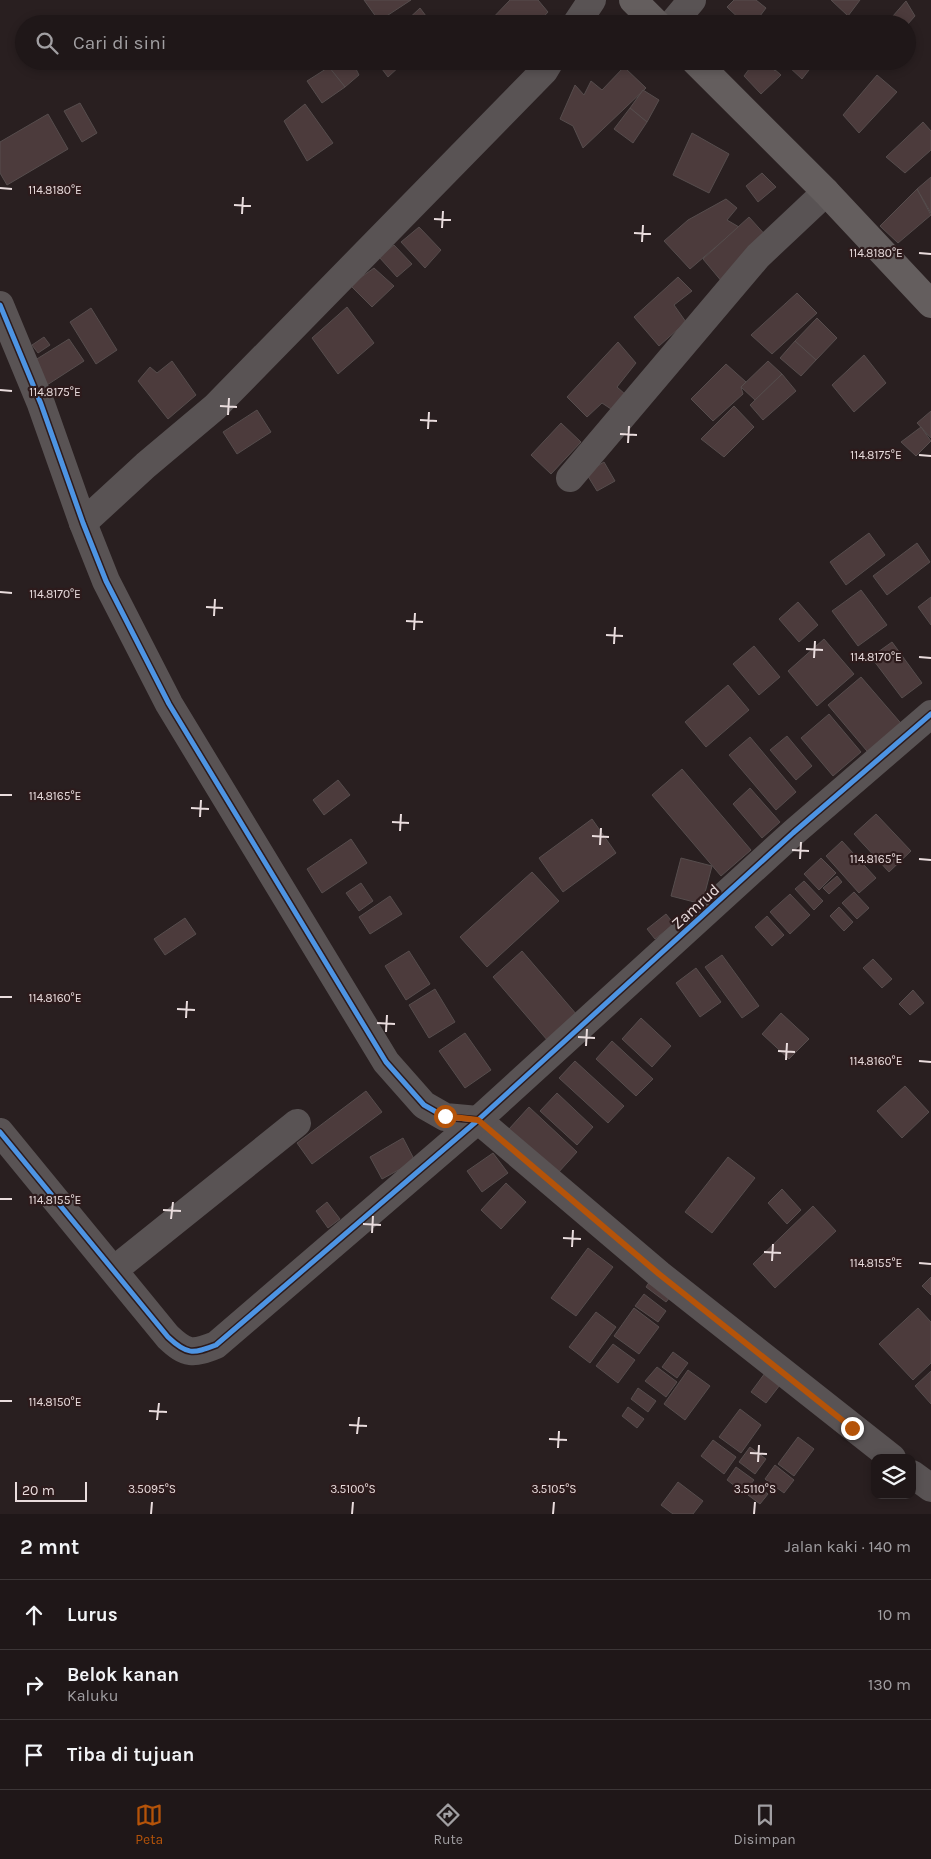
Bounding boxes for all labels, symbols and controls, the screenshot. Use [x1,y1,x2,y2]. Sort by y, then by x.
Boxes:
search box [15,15,916,70]
icon: search [33,29,61,57]
text: Cari di sini [73,32,166,54]
text: 114.8180°E [28,183,82,197]
text: 114.8180°E [849,246,903,260]
text: 114.8175°E [29,385,81,399]
text: 114.8175°E [850,448,902,462]
text: 114.8170°E [29,587,81,601]
text: 114.8170°E [850,650,902,664]
text: 114.8165°E [29,789,81,803]
text: 114.8165°E [850,852,902,866]
street label: Zamrud [667,880,723,933]
text: 114.8160°E [29,991,81,1005]
text: 114.8160°E [850,1054,902,1068]
route start [434,1105,457,1128]
text: 114.8155°E [29,1193,81,1207]
text: 114.8155°E [850,1256,902,1270]
text: 114.8150°E [29,1395,81,1409]
route end [841,1417,864,1440]
map controls [871,1454,916,1499]
button: layers [871,1454,916,1499]
scale bar [15,1479,88,1502]
text: 20 m [22,1482,55,1499]
text: 3.5095°S [128,1482,176,1496]
text: 3.5100°S [330,1482,376,1496]
text: 3.5105°S [531,1482,577,1496]
text: 3.5110°S [734,1482,776,1496]
text: 2 mnt [20,1535,79,1559]
text: Jalan kaki · 140 m [784,1537,911,1556]
icon: ahead [20,1601,48,1629]
text: Lurus [67,1604,118,1626]
text: 10 m [877,1605,911,1624]
text: Belok kanan [67,1664,179,1686]
icon: right [20,1671,48,1699]
text: 130 m [868,1675,911,1694]
text: Kaluku [67,1686,118,1705]
icon: arrive [20,1741,48,1769]
text: Tiba di tujuan [67,1744,194,1766]
tab: Peta [135,1801,163,1848]
tab: Rute [434,1801,463,1848]
tab: Disimpan [733,1801,796,1848]

